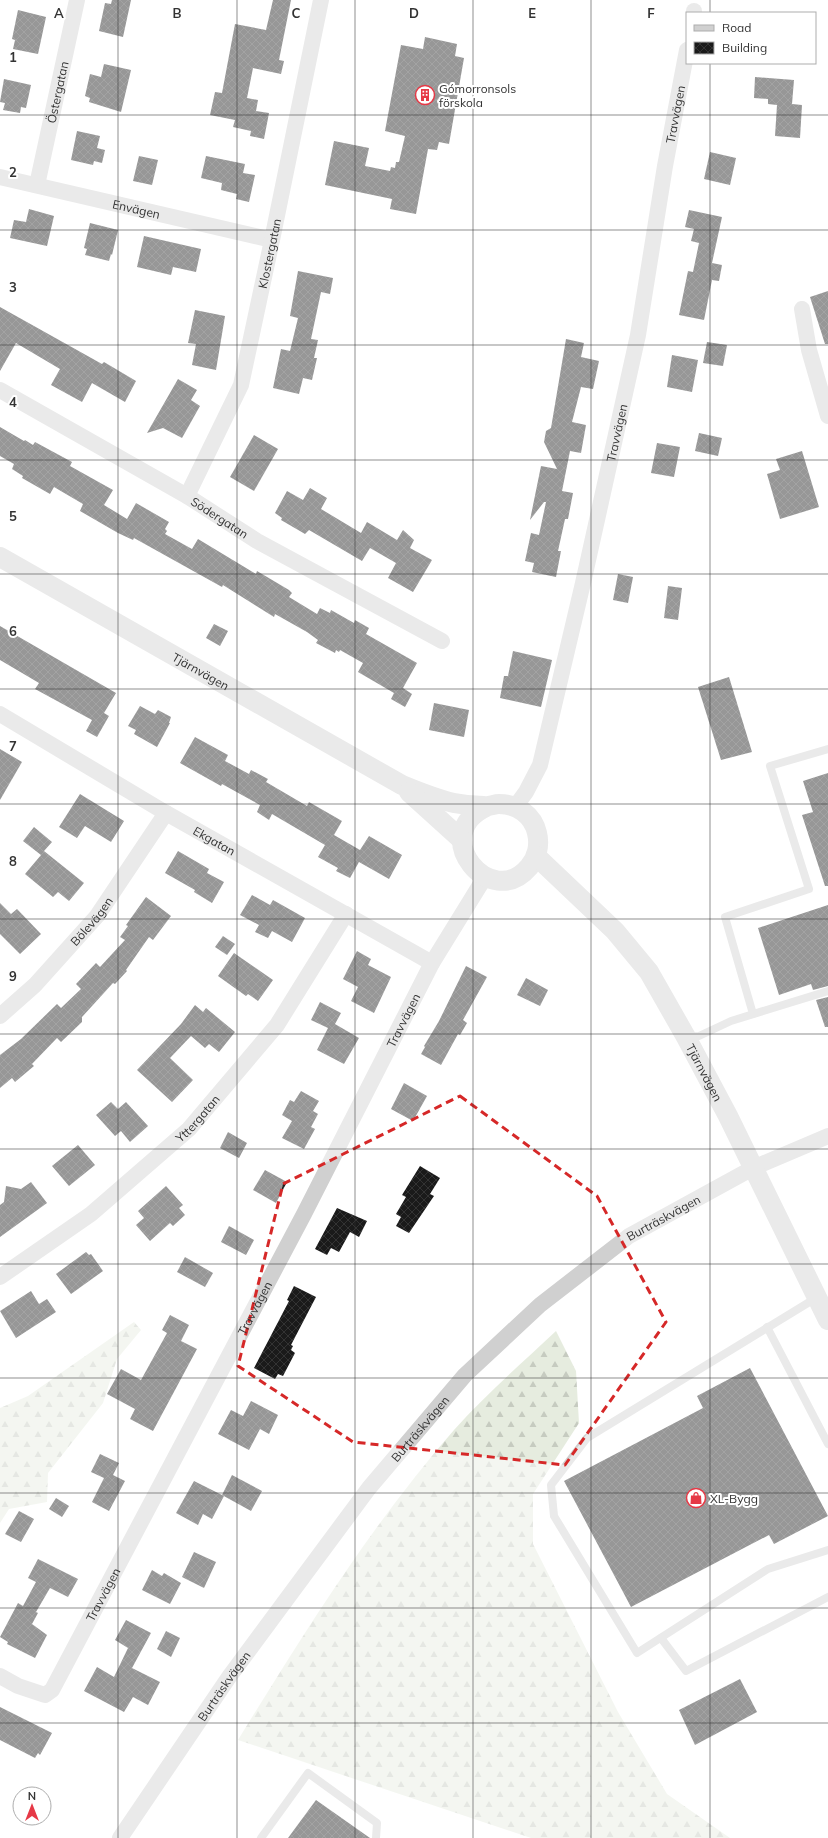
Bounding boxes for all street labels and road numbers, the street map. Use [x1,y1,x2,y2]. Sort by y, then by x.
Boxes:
street label: Östergatan [43,60,71,125]
street label: Travvägen [662,84,688,144]
street label: Envägen [111,196,162,221]
street label: Klostergatan [254,217,284,290]
street label: Travvägen [603,402,630,463]
street label: Södergatan [188,493,251,541]
street label: Tjärnvägen [170,649,232,693]
street label: Ekgatan [191,823,238,858]
street label: Bölevägen [67,894,115,948]
street label: Travvägen [383,990,423,1050]
street label: Tjärnvägen [683,1041,726,1104]
street label: Yttergatan [171,1091,222,1146]
street label: Burträskvägen [624,1191,703,1244]
street label: Travvägen [234,1278,275,1337]
street label: Burträskvägen [388,1392,452,1464]
street label: Travvägen [82,1565,123,1624]
street label: Burträskvägen [194,1648,253,1724]

